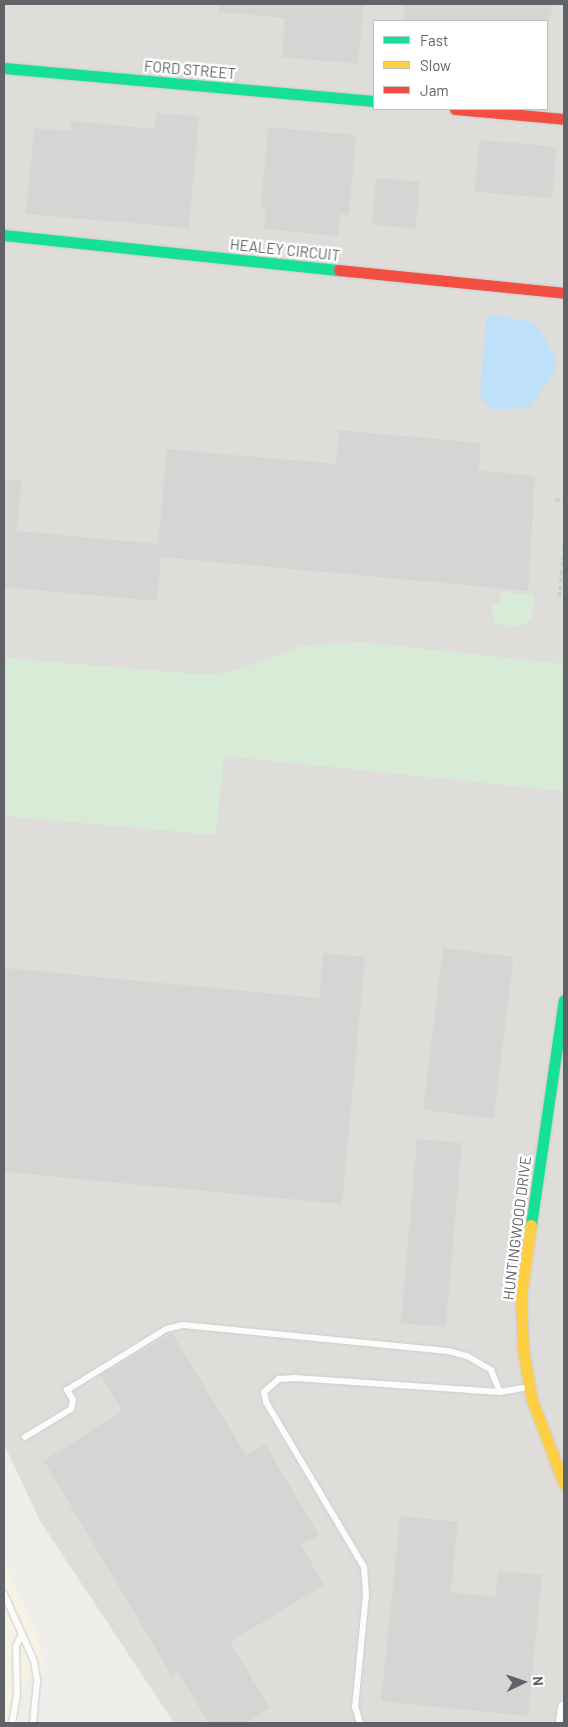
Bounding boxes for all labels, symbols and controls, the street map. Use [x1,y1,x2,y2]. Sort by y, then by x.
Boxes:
legend [373,20,548,110]
text: Fast [420,31,448,49]
text: Slow [420,56,451,74]
street label: FORD STREET [143,57,237,83]
text: Jam [420,81,449,99]
street label: HEALEY CIRCUIT [229,235,341,265]
street label: HUNTINGWOOD DRIVE [499,1155,535,1301]
north arrow [498,1657,548,1707]
text: N [530,1676,547,1686]

